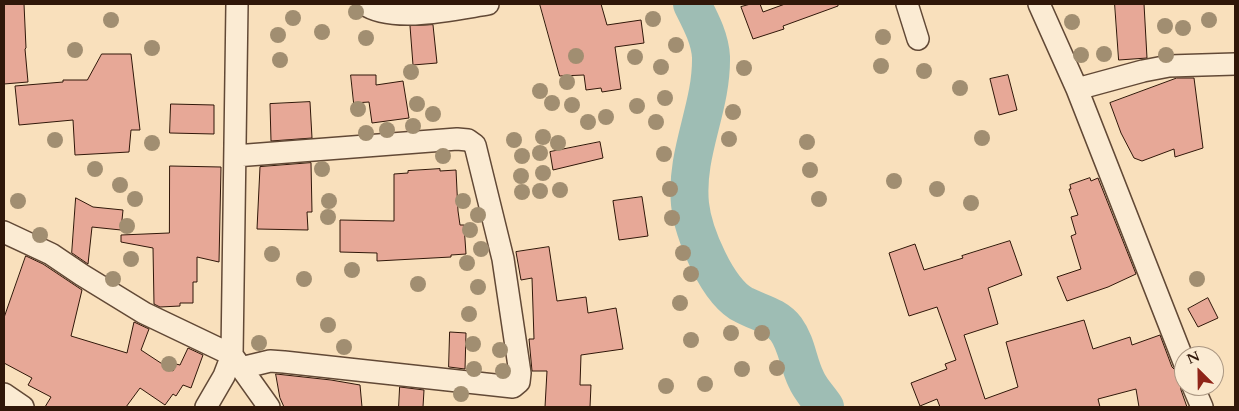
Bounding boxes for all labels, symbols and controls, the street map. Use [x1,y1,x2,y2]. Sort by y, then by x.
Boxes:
north arrow [1174,346,1224,396]
text: N [1184,347,1203,369]

